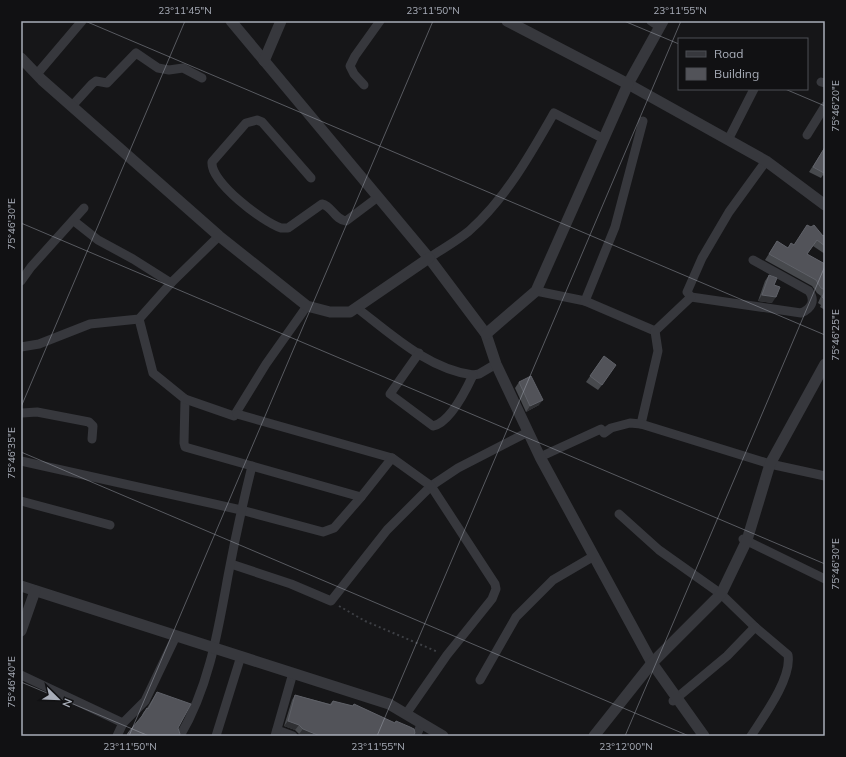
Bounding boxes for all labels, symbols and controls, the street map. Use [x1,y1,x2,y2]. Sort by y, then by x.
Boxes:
text: 23°11'45"N [158,4,212,17]
text: 23°11'50"N [406,4,460,17]
text: 23°11'55"N [653,4,707,17]
legend [678,38,808,90]
text: Road [714,46,743,61]
text: Building [714,66,759,81]
text: 75°46'20"E [829,80,842,132]
text: 75°46'30"E [5,198,18,250]
text: 75°46'25"E [829,309,842,361]
text: 75°46'35"E [5,427,18,479]
text: 75°46'30"E [829,538,842,590]
text: 75°46'40"E [5,656,18,708]
north arrow [38,679,78,719]
text: N [59,696,75,709]
text: 23°11'50"N [103,740,157,753]
text: 23°11'55"N [351,740,405,753]
text: 23°12'00"N [599,740,653,753]

